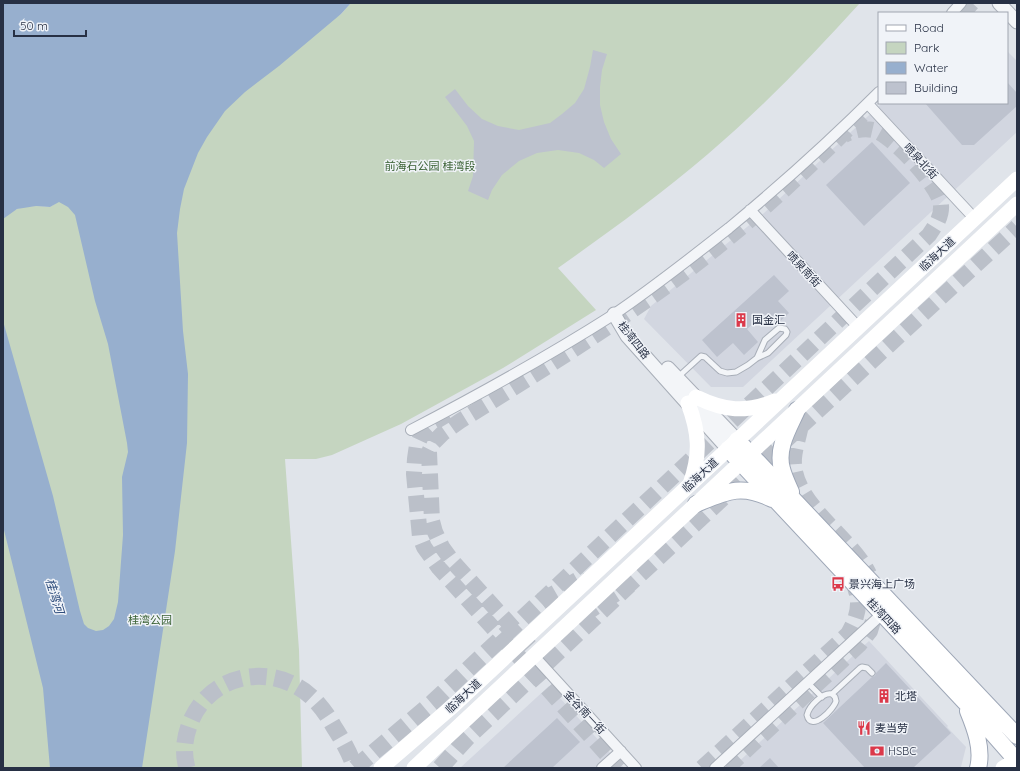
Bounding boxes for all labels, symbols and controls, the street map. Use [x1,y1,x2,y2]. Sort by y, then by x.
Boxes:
scale bar [14,12,86,38]
legend [878,12,1008,104]
text: 50 m [20,18,48,33]
text: Road [914,20,944,35]
text: Park [914,40,939,55]
text: Water [914,60,949,75]
text: Building [914,80,958,95]
street label: 喷泉北街 [901,140,941,182]
park label: 前海石公园 桂湾段 [384,159,476,173]
street label: 临海大道 [916,234,958,274]
street label: 喷泉南街 [784,248,824,290]
building icon: 国金汇 [733,312,749,328]
place label: 国金汇 [752,313,785,327]
street label: 桂湾四路 [615,318,653,362]
street label: 临海大道 [679,455,721,495]
bus stop icon: 景兴海上广场 [830,576,846,592]
water label: 桂湾河 [43,577,68,617]
place label: 景兴海上广场 [849,577,915,591]
street label: 桂湾四路 [864,595,904,637]
park label: 桂湾公园 [128,613,172,627]
street label: 临海大道 [442,676,484,716]
street label: 金谷南一街 [561,687,609,737]
building icon: 北塔 [876,688,892,704]
place label: 北塔 [895,689,917,703]
restaurant icon: 麦当劳 [856,720,872,736]
place label: 麦当劳 [875,721,908,735]
bank icon: HSBC [869,743,885,759]
place label: HSBC [888,744,916,758]

